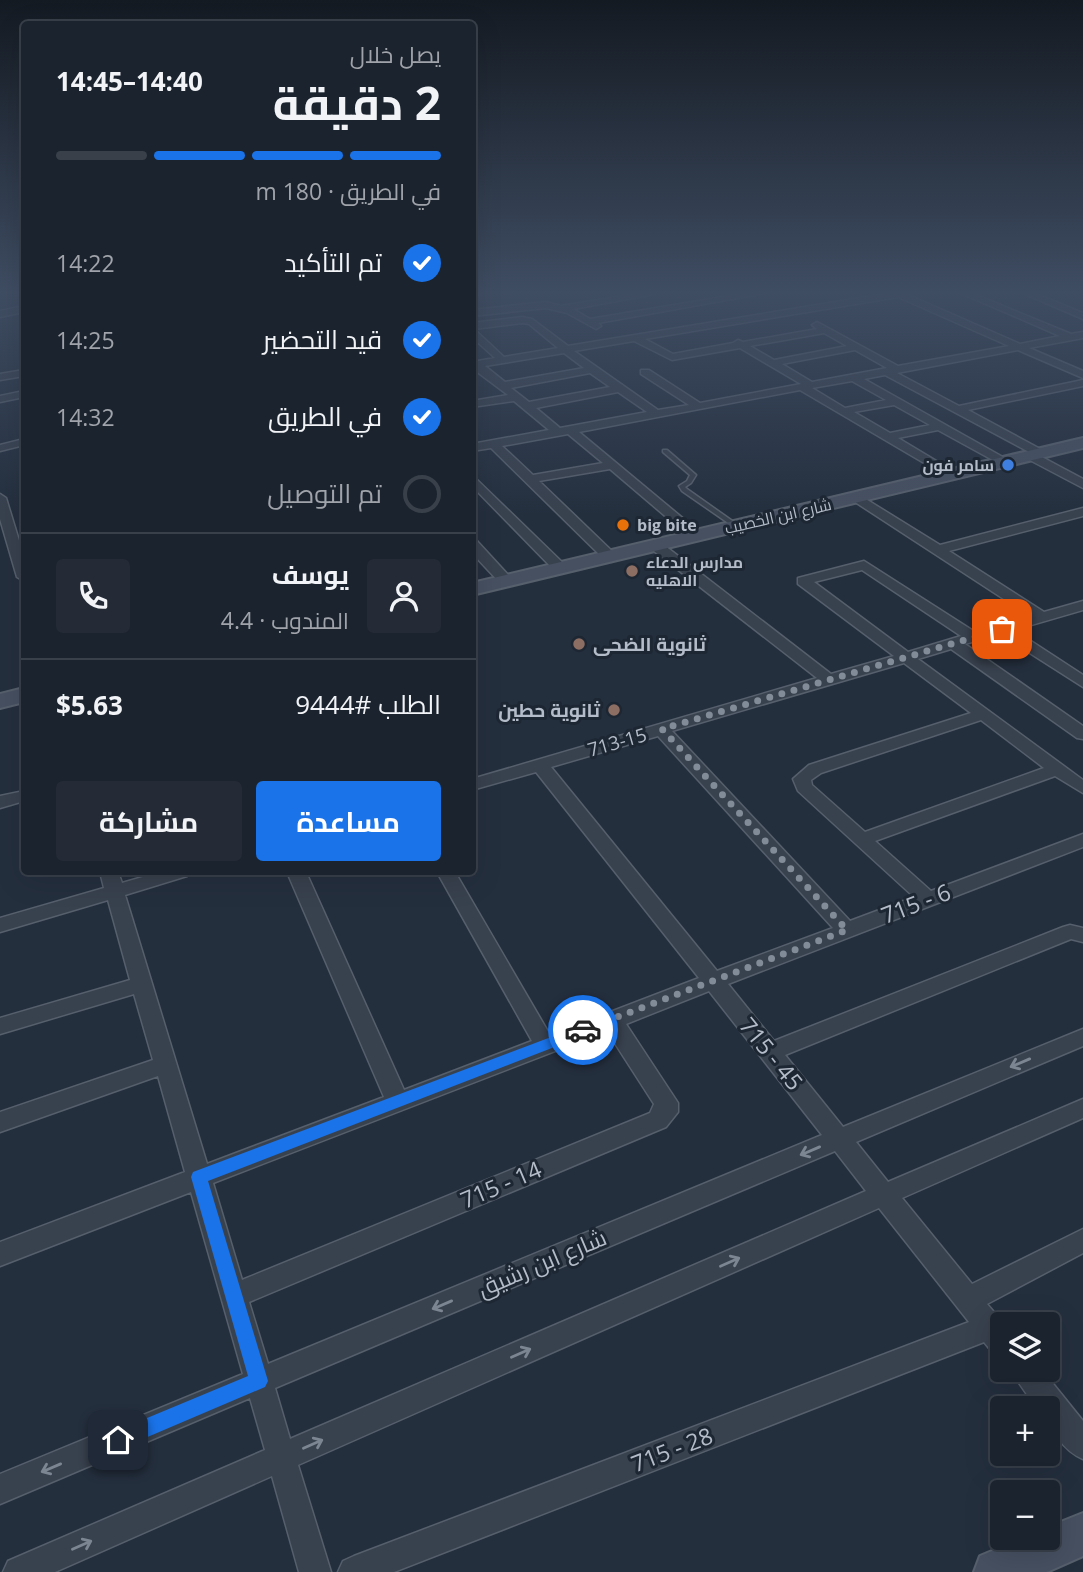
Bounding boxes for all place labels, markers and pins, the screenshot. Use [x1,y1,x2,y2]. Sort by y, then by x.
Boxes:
place label: سامر فون [922,454,994,476]
marker: سامر فون [1000,457,1016,473]
place label: big bite [637,514,697,536]
marker: big bite [615,517,631,533]
place label: مدارس الدعاء الاهليه [646,551,743,591]
marker: مدارس الدعاء الاهليه [624,563,640,579]
pin [972,599,1032,659]
place label: ثانوية الضحى [593,631,707,657]
marker: ثانوية الضحى [571,636,587,652]
place label: ثانوية حطين [498,697,601,723]
marker: ثانوية حطين [606,702,622,718]
pin [88,1410,148,1470]

